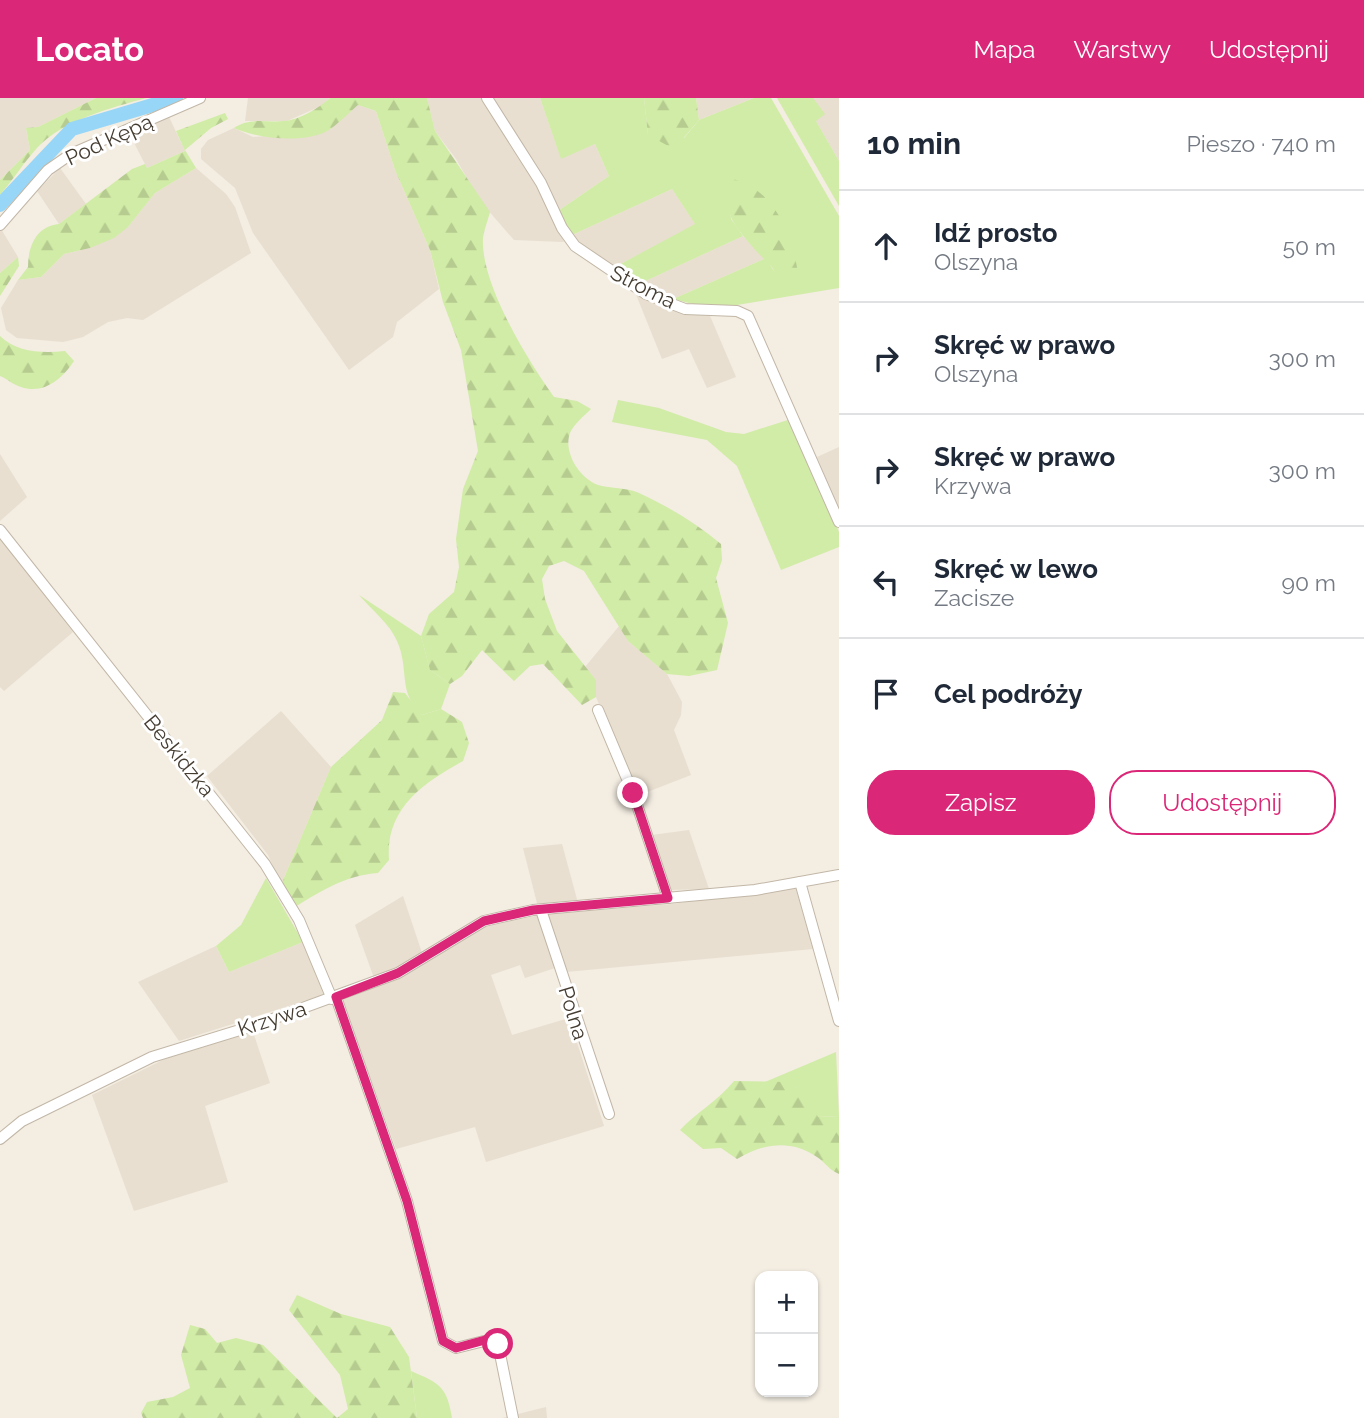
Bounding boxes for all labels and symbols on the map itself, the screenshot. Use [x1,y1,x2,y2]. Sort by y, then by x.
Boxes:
street label: Pod Kępą [61,108,156,171]
street label: Stroma [606,260,680,314]
street label: Beskidzka [139,710,220,802]
route end [617,777,648,808]
street label: Polna [554,983,593,1043]
street label: Krzywa [234,996,309,1041]
route start [482,1328,513,1359]

